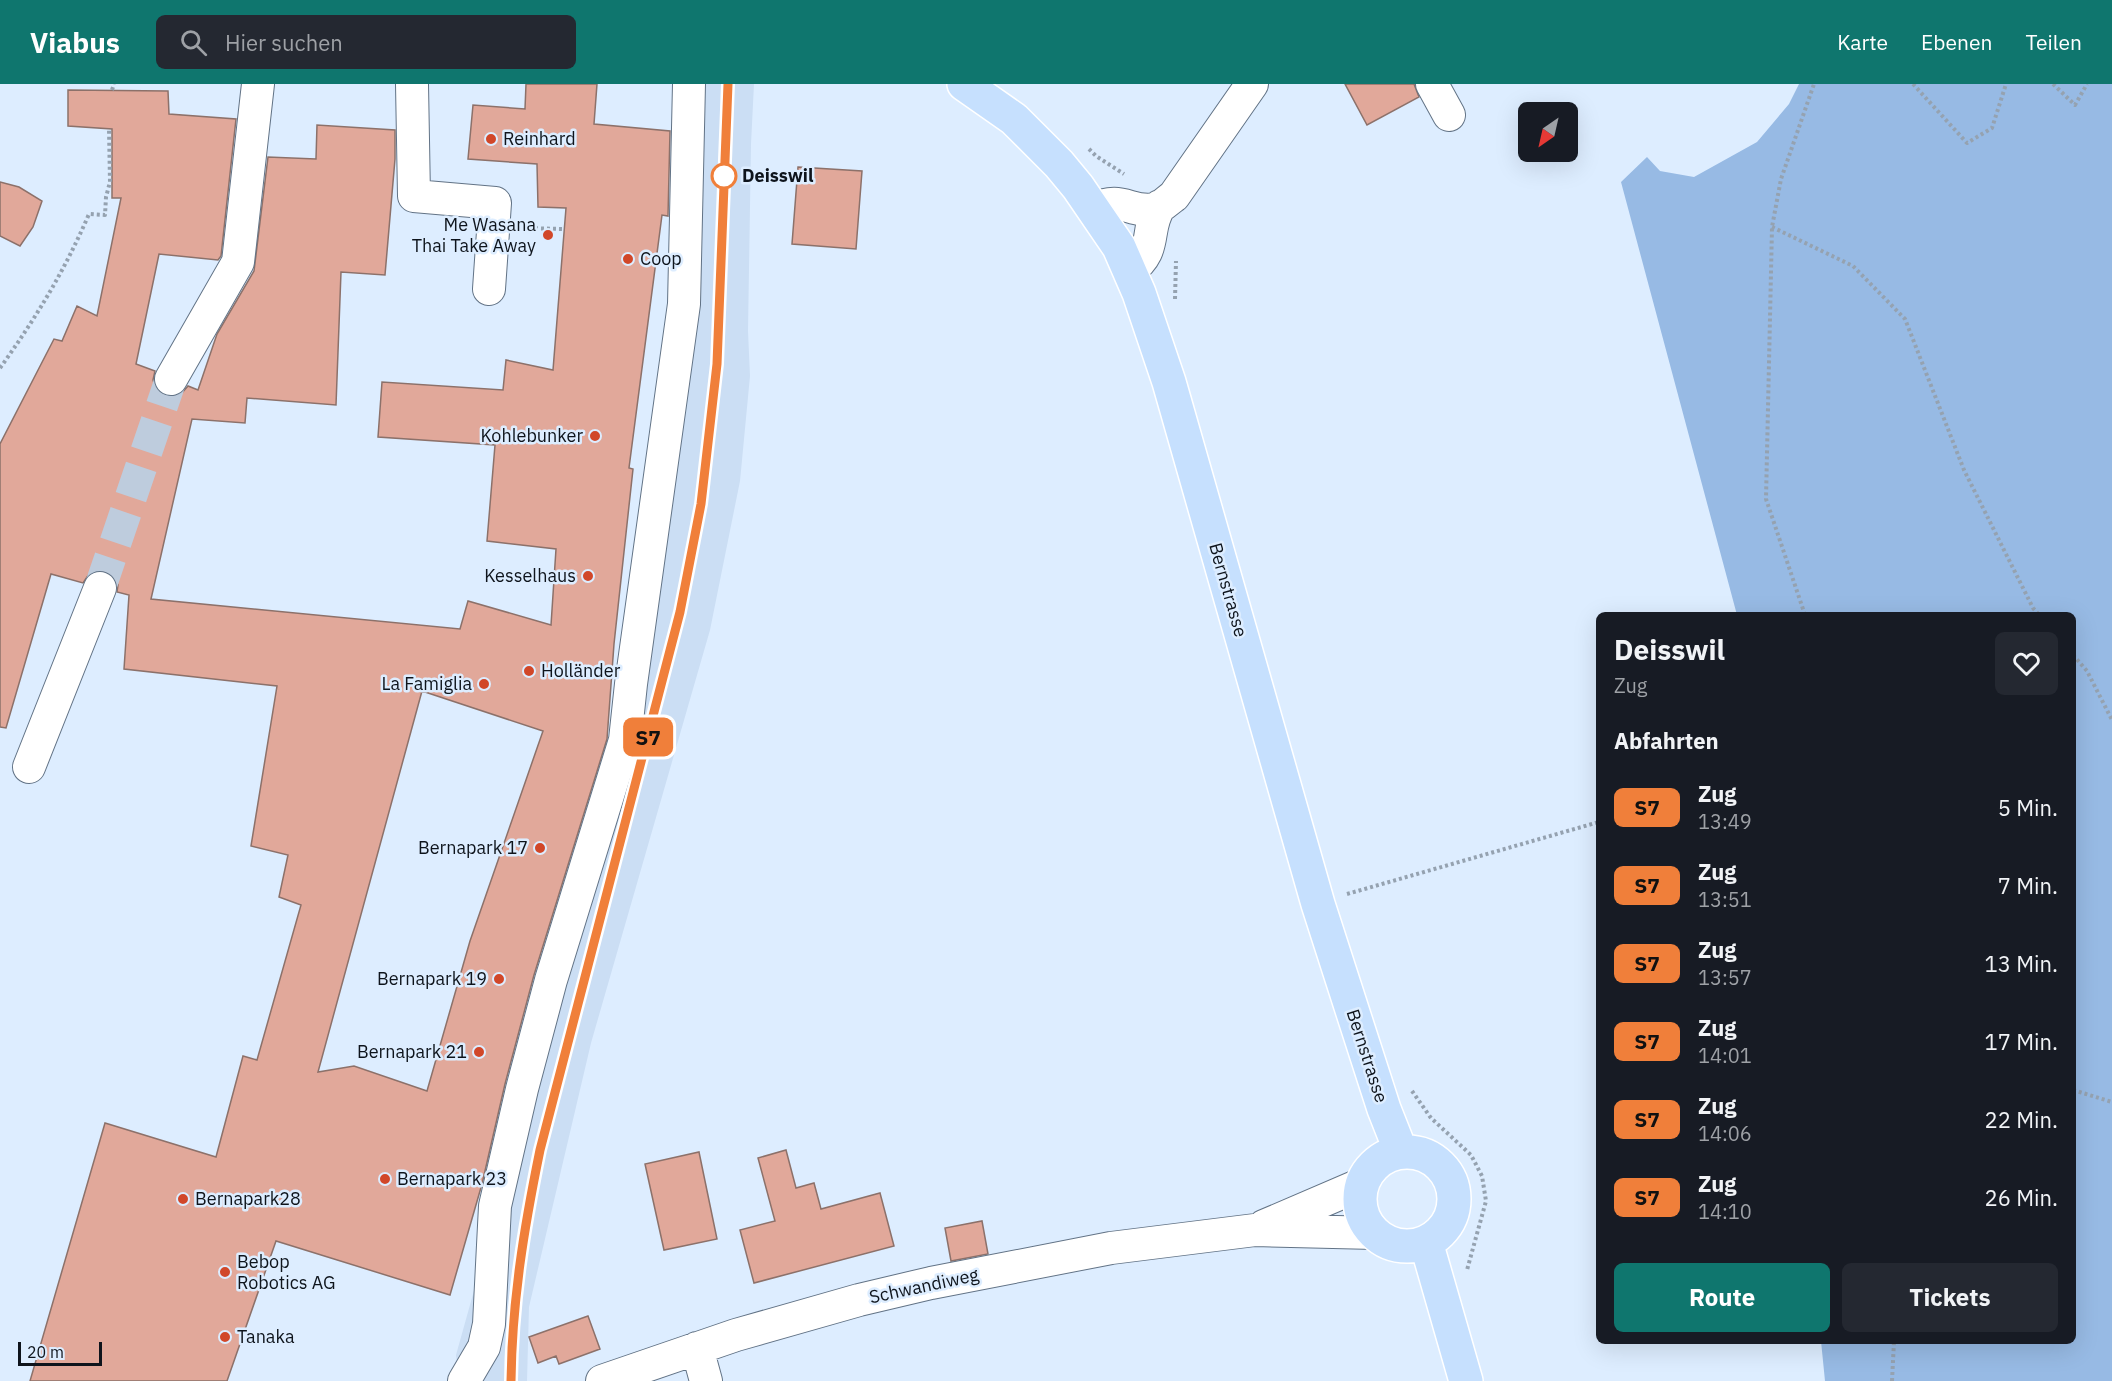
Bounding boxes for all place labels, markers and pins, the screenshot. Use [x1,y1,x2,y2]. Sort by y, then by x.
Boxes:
place label: Reinhard [503,127,576,150]
marker: Reinhard [484,132,498,146]
marker: Deisswil [711,163,737,189]
place label: Deisswil [742,164,814,187]
place label: Me Wasana Thai Take Away [412,213,536,257]
marker: Me Wasana Thai Take Away [541,228,555,242]
place label: Coop [640,247,682,270]
marker: Coop [621,252,635,266]
place label: Kohlebunker [480,424,583,447]
marker: Kohlebunker [588,429,602,443]
place label: Kesselhaus [484,564,576,587]
marker: Kesselhaus [581,569,595,583]
place label: Holländer [541,659,621,682]
marker: Holländer [522,664,536,678]
place label: La Famiglia [381,672,472,695]
marker: La Famiglia [477,677,491,691]
place label: Bernapark 17 [418,836,528,859]
marker: Bernapark 17 [533,841,547,855]
place label: Bernapark 19 [377,967,487,990]
marker: Bernapark 19 [492,972,506,986]
place label: Bernapark 21 [357,1040,467,1063]
marker: Bernapark 21 [472,1045,486,1059]
place label: Bernapark 23 [397,1167,507,1190]
marker: Bernapark 23 [378,1172,392,1186]
place label: Bernapark28 [195,1187,301,1210]
marker: Bernapark28 [176,1192,190,1206]
place label: Bebop Robotics AG [237,1250,336,1294]
marker: Bebop Robotics AG [218,1265,232,1279]
place label: Tanaka [237,1325,295,1348]
marker: Tanaka [218,1330,232,1344]

